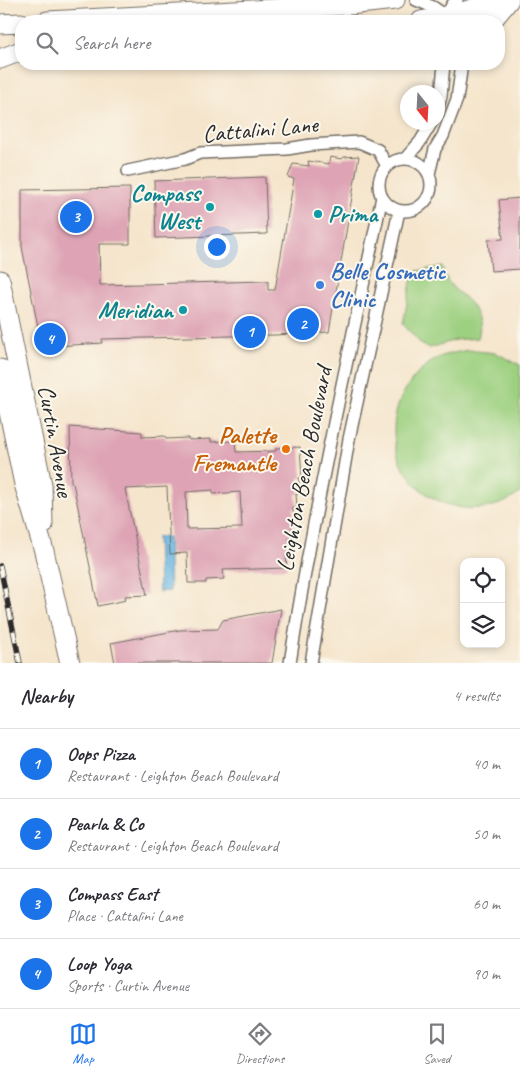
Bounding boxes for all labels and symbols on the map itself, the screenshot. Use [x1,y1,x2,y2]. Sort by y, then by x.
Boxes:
north arrow [400,85,445,130]
street label: Cattalini Lane [201,109,321,149]
place label: Compass West [130,178,203,236]
pin: 3 [60,198,92,236]
place label: Prima [328,199,379,229]
marker: Compass West [204,201,216,213]
marker: Prima [312,208,324,220]
your location [204,234,230,260]
place label: Belle Cosmetic Clinic [330,256,446,314]
marker: Belle Cosmetic Clinic [314,279,326,291]
place label: Meridian [98,295,175,325]
marker: Meridian [177,304,189,316]
pin: 2 [287,305,319,343]
pin: 1 [234,313,266,351]
pin: 4 [34,320,66,358]
street label: Leighton Beach Boulevard [269,361,339,574]
street label: Curtin Avenue [31,383,81,501]
place label: Palette Fremantle [193,420,278,478]
marker: Palette Fremantle [280,443,292,455]

